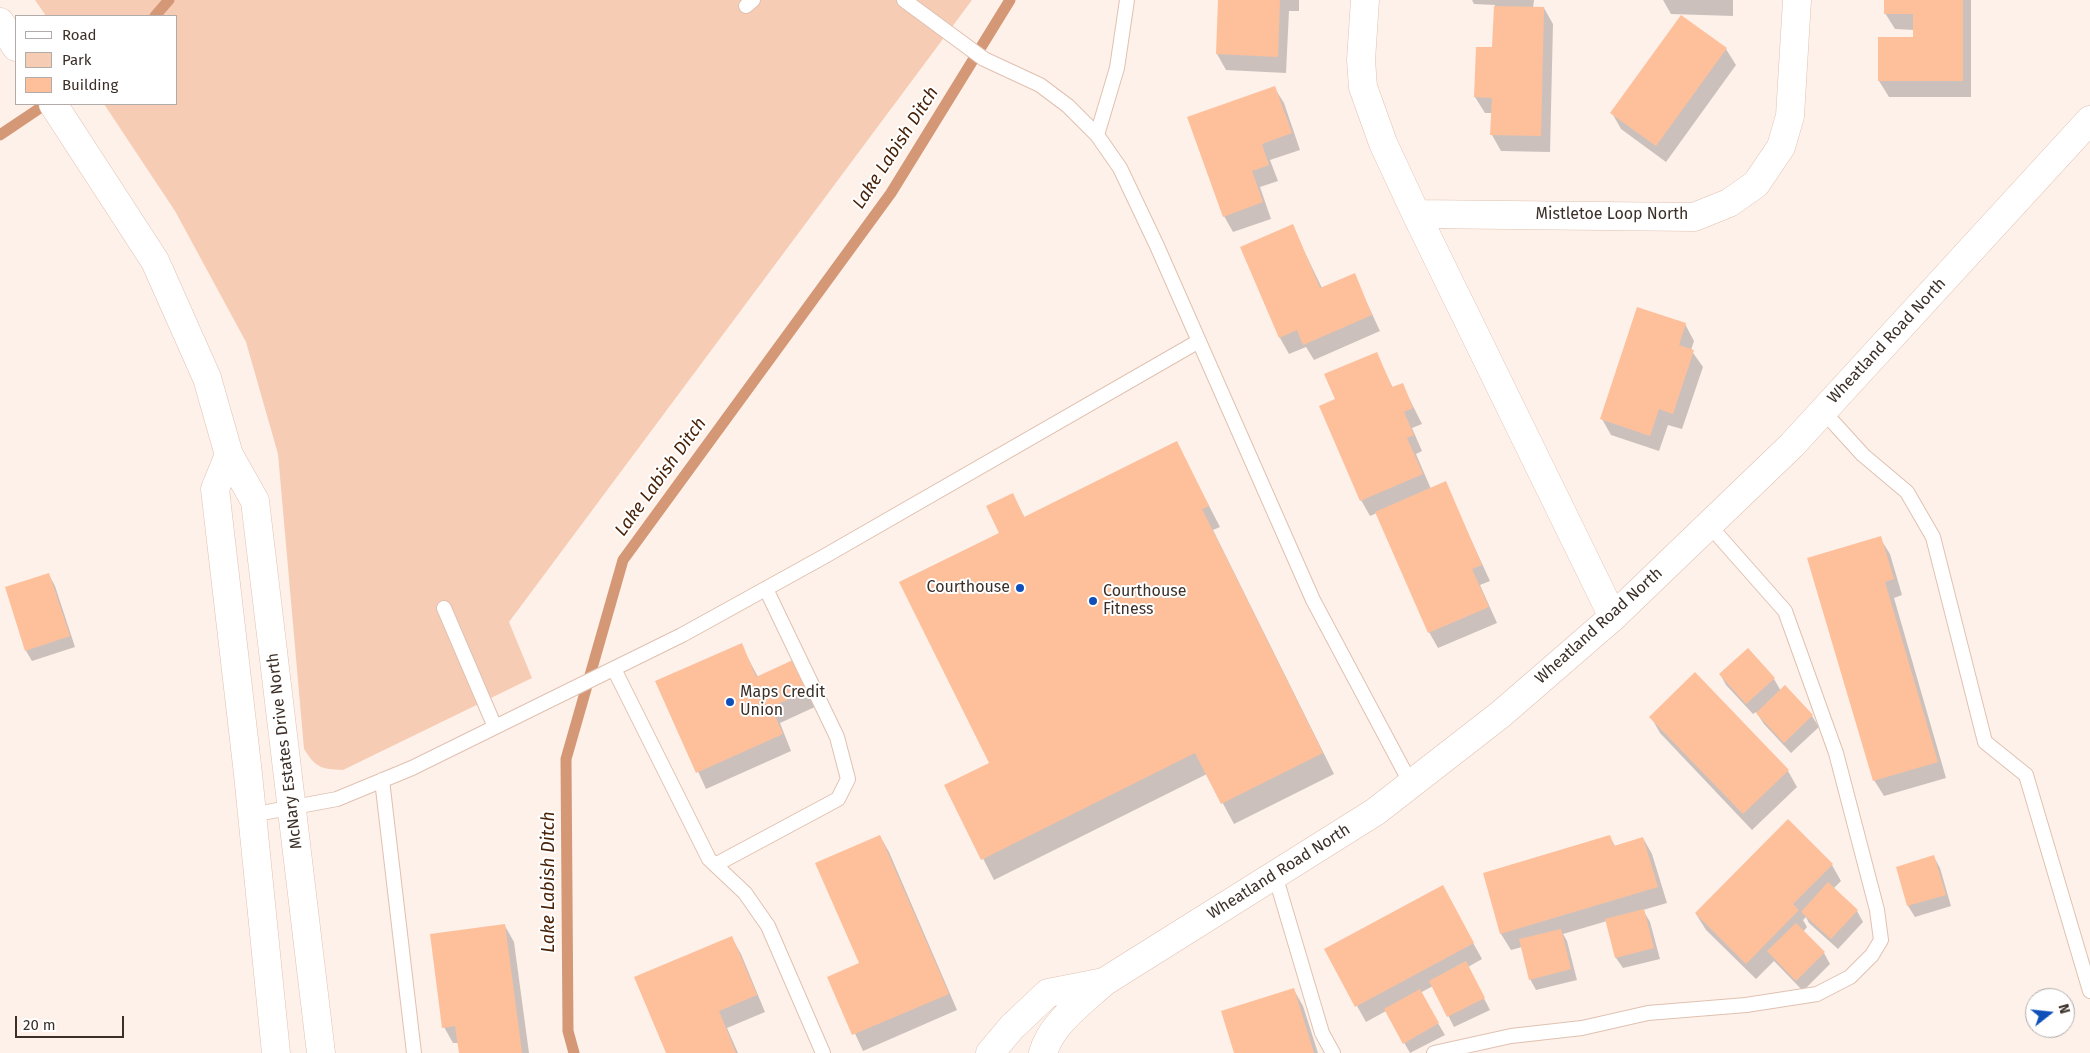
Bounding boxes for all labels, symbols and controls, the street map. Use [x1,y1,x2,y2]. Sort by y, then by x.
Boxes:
legend [15,15,178,105]
text: Road [62,26,97,44]
text: Park [62,51,92,69]
text: Building [62,76,118,94]
water label: Lake Labish Ditch [848,83,944,213]
street label: Mistletoe Loop North [1536,205,1688,225]
street label: Wheatland Road North [1824,274,1950,408]
water label: Lake Labish Ditch [611,413,711,541]
street label: Wheatland Road North [1531,564,1667,688]
place label: Courthouse [927,578,1010,598]
marker: Courthouse [1014,582,1026,594]
place label: Courthouse Fitness [1103,582,1186,620]
marker: Courthouse Fitness [1087,595,1099,607]
street label: McNary Estates Drive North [263,652,307,850]
place label: Maps Credit Union [740,683,825,721]
marker: Maps Credit Union [724,696,736,708]
water label: Lake Labish Ditch [538,811,560,953]
street label: Wheatland Road North [1204,820,1354,924]
north arrow [2025,988,2075,1038]
text: N [2054,1002,2073,1016]
scale bar [18,1006,126,1038]
text: 20 m [23,1016,56,1034]

